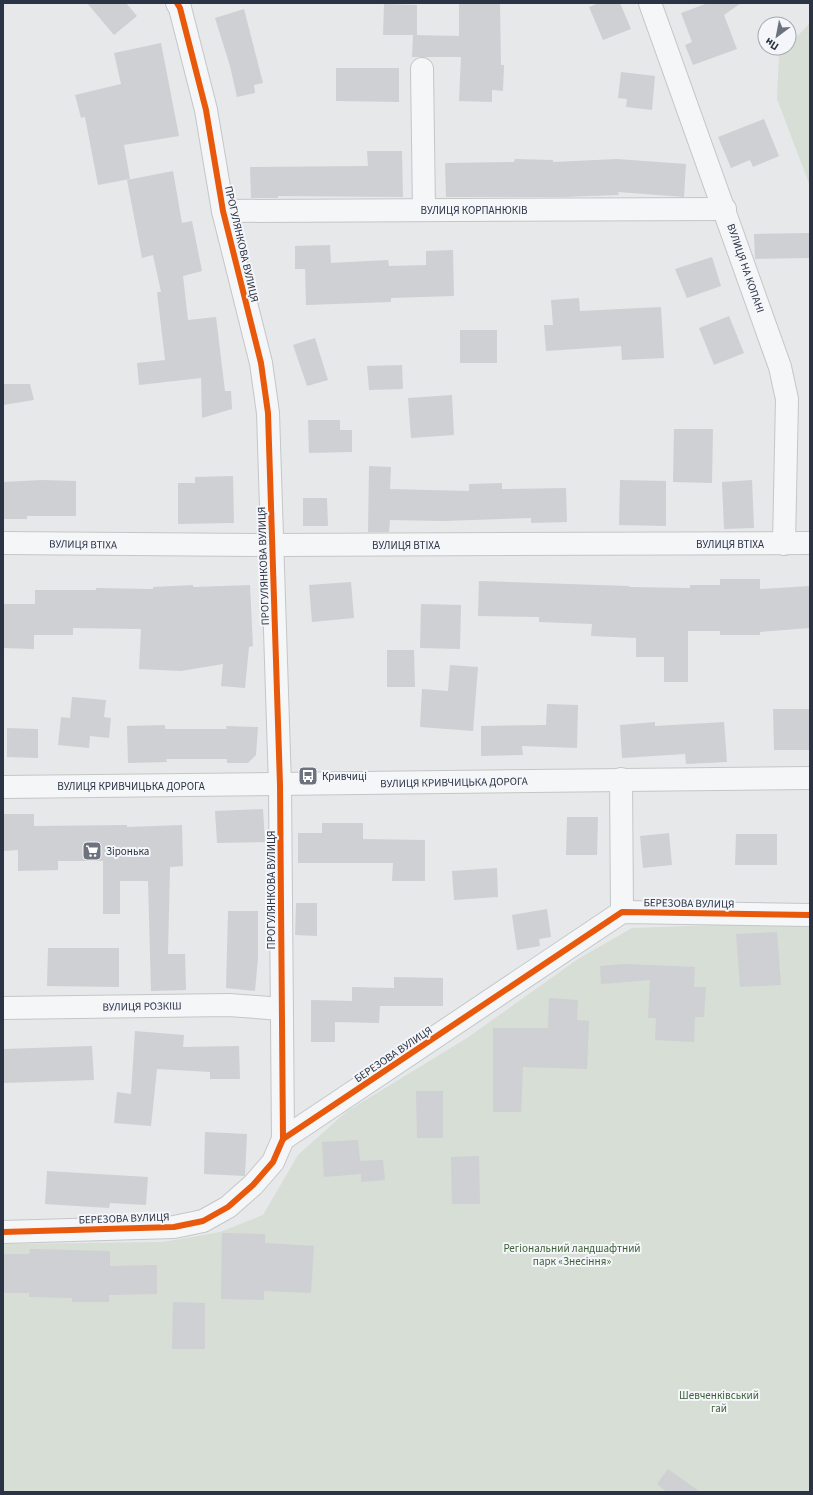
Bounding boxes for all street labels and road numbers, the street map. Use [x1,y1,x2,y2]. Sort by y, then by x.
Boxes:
street label: ПРОГУЛЯНКОВА ВУЛИЦЯ [221,185,262,304]
street label: ВУЛИЦЯ КОРПАНЮКІВ [420,203,528,218]
street label: ВУЛИЦЯ НА КОПАНІ [723,222,768,315]
street label: ПРОГУЛЯНКОВА ВУЛИЦЯ [254,506,273,626]
street label: ВУЛИЦЯ ВТІХА [49,536,117,553]
street label: ВУЛИЦЯ ВТІХА [696,537,764,552]
street label: ВУЛИЦЯ ВТІХА [372,538,440,553]
street label: ВУЛИЦЯ КРИВЧИЦЬКА ДОРОГА [380,774,528,791]
street label: ВУЛИЦЯ КРИВЧИЦЬКА ДОРОГА [57,779,205,794]
street label: ПРОГУЛЯНКОВА ВУЛИЦЯ [264,831,279,949]
street label: БЕРЕЗОВА ВУЛИЦЯ [643,895,735,912]
street label: ВУЛИЦЯ РОЗКІШ [102,998,182,1015]
street label: БЕРЕЗОВА ВУЛИЦЯ [351,1023,435,1086]
street label: БЕРЕЗОВА ВУЛИЦЯ [78,1209,170,1228]

